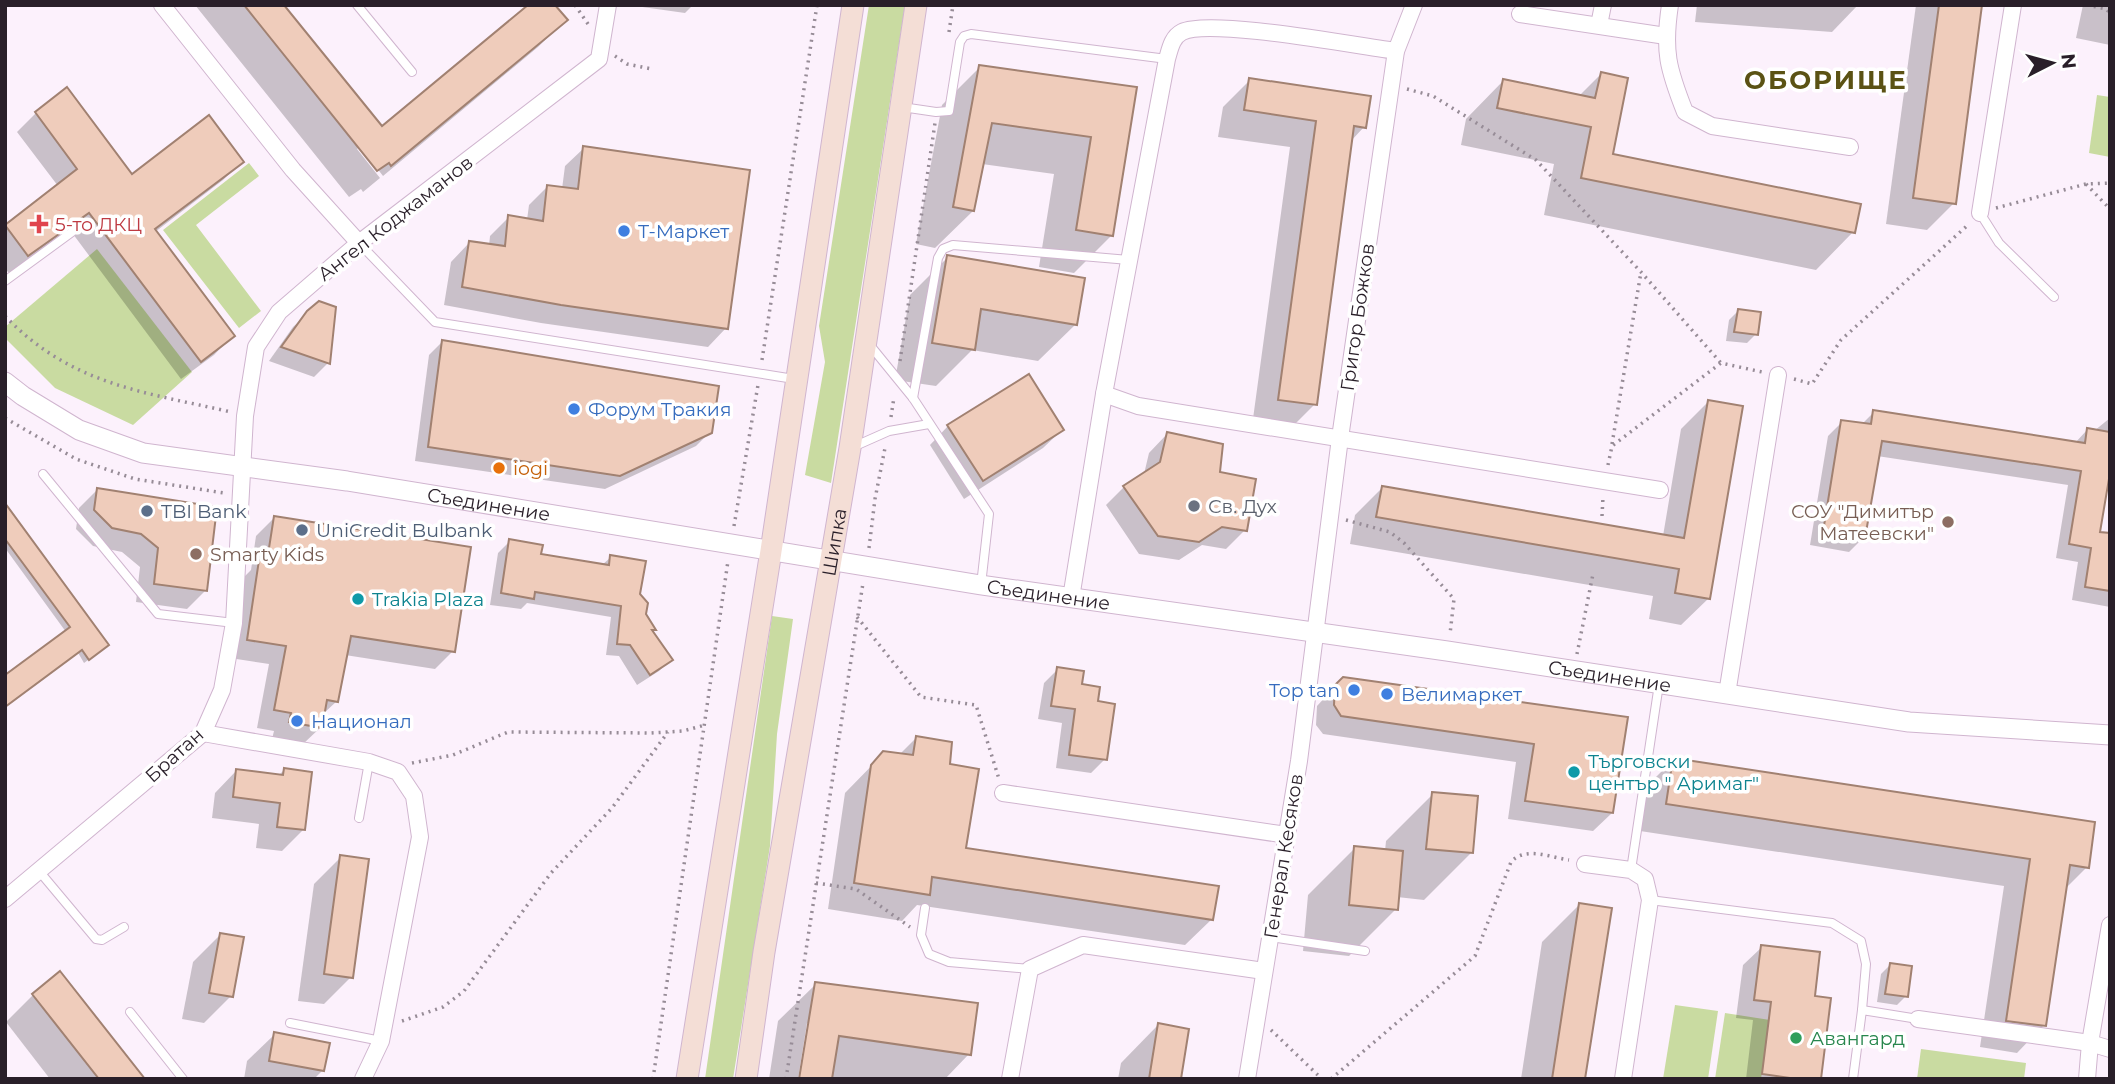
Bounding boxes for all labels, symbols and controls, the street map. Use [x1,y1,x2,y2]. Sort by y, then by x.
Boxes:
north arrow [2017,28,2087,98]
text: N [2056,52,2081,70]
district label: ОБОРИЩЕ [1744,64,1908,96]
street label: Ангел Коджаманов [313,151,477,286]
place label: 5-то ДКЦ [55,213,142,236]
marker: 5-то ДКЦ [29,214,49,234]
place label: Т-Маркет [638,220,729,243]
marker: Т-Маркет [616,223,632,239]
street label: Григор Божков [1336,242,1379,392]
place label: Форум Тракия [588,398,731,421]
marker: Форум Тракия [566,401,582,417]
place label: iogi [513,457,548,480]
marker: iogi [491,460,507,476]
street label: Съединение [426,483,552,526]
place label: Св. Дух [1208,495,1277,518]
marker: Св. Дух [1186,498,1202,514]
place label: TBI Bank [161,500,247,523]
place label: СОУ "Димитър Матеевски" [1791,500,1934,545]
marker: TBI Bank [139,503,155,519]
street label: Шипка [817,507,852,578]
marker: СОУ "Димитър Матеевски" [1940,514,1956,530]
place label: UniCredit Bulbank [316,519,493,542]
marker: UniCredit Bulbank [294,522,310,538]
place label: Smarty Kids [210,543,324,566]
marker: Smarty Kids [188,546,204,562]
street label: Съединение [985,575,1112,615]
place label: Trakia Plaza [372,588,484,611]
marker: Trakia Plaza [350,591,366,607]
street label: Съединение [1546,656,1673,697]
place label: Top tan [1269,679,1340,702]
marker: Top tan [1346,682,1362,698]
place label: Велимаркет [1401,683,1522,706]
marker: Велимаркет [1379,686,1395,702]
place label: Национал [311,710,412,733]
marker: Национал [289,713,305,729]
street label: Братан [140,723,208,788]
place label: Търговски център " Аримаг" [1588,750,1759,795]
marker: Търговски център " Аримаг" [1566,764,1582,780]
street label: Генерал Кесяков [1259,772,1308,940]
place label: Авангард [1810,1027,1905,1050]
marker: Авангард [1788,1030,1804,1046]

